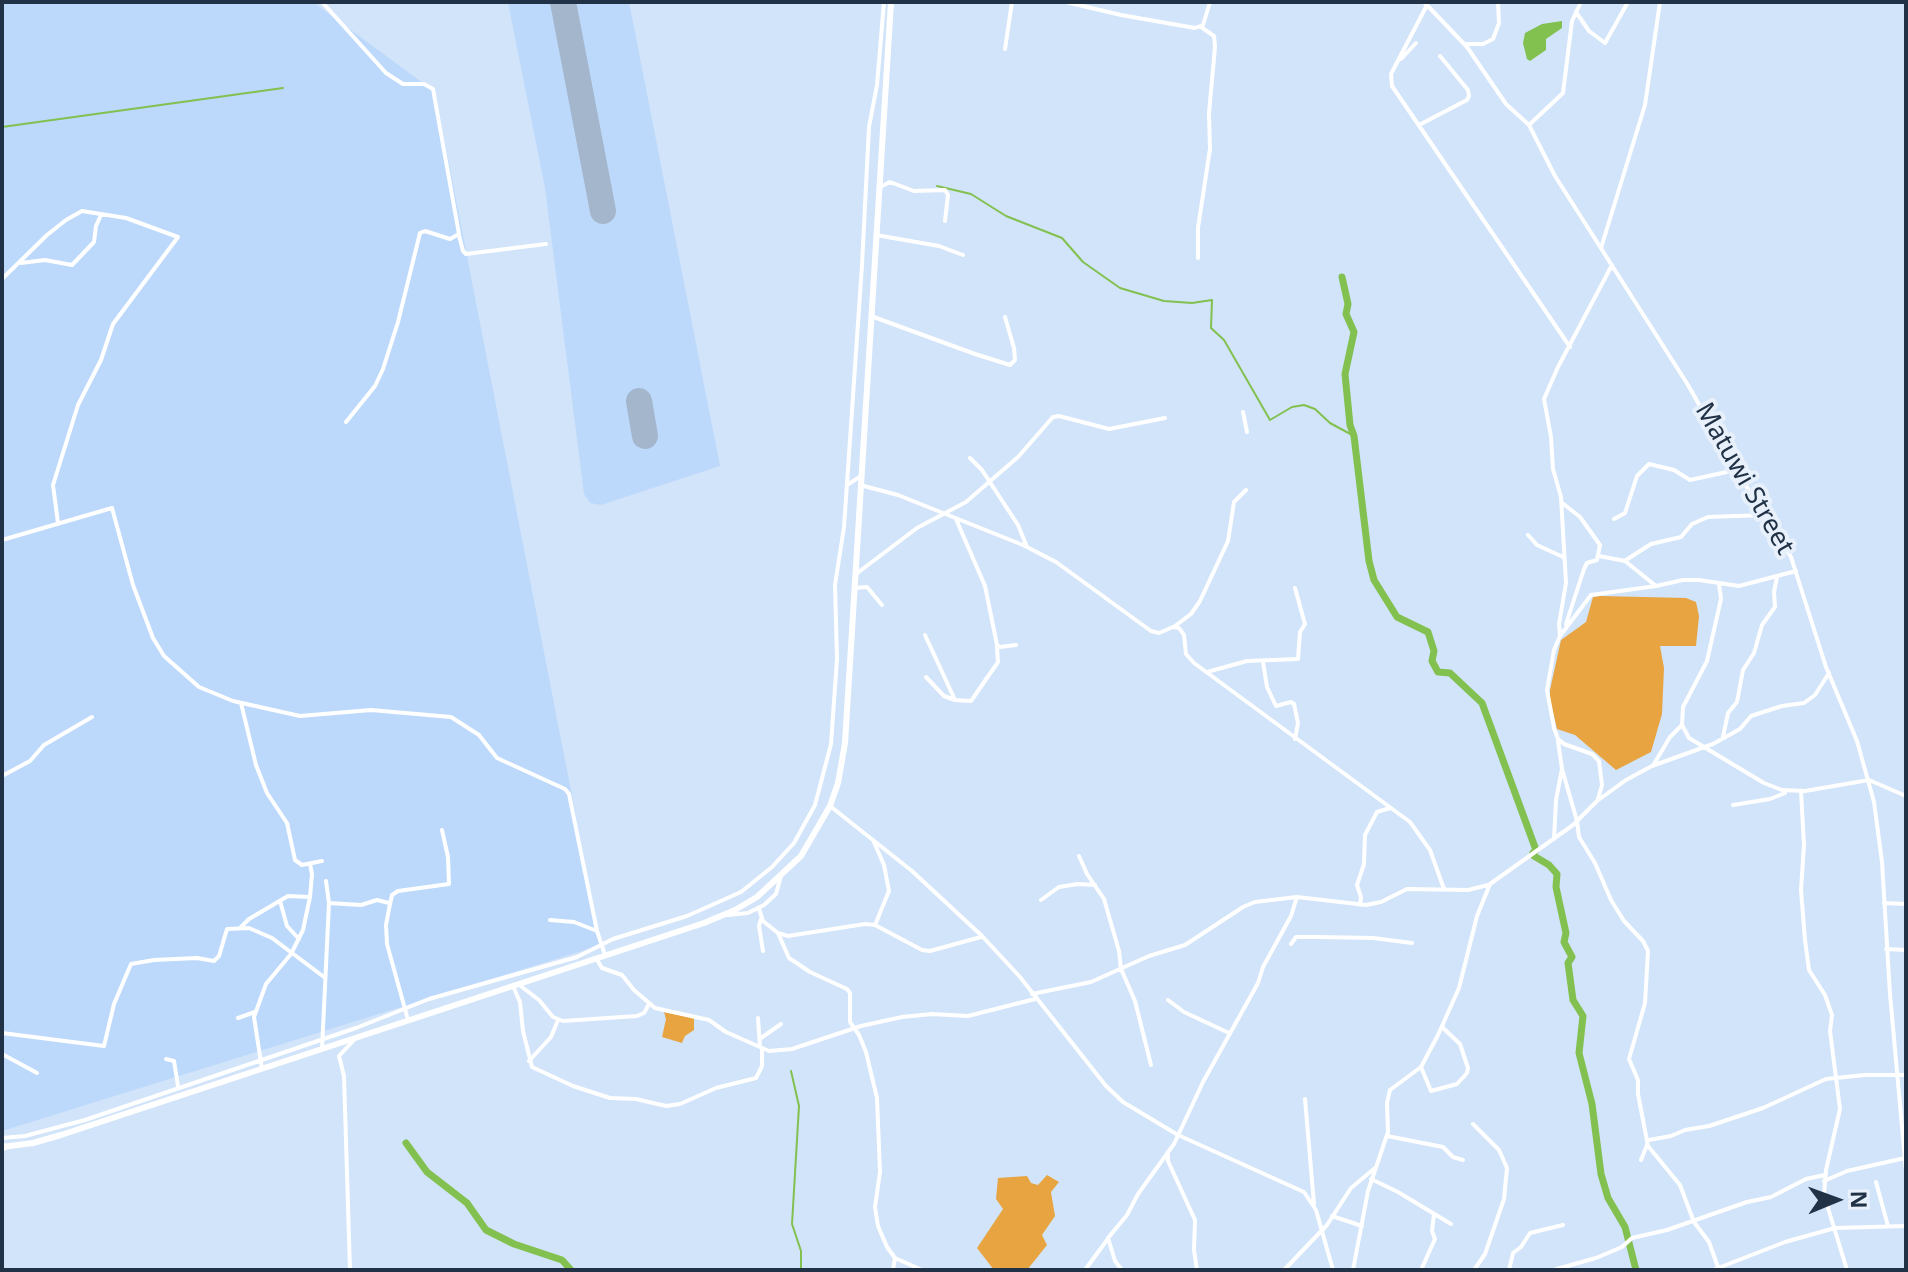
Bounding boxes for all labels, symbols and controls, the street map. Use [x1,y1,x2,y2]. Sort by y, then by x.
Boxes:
street label: Matuwi Street [1688,398,1800,560]
north arrow [1796,1160,1876,1240]
text: N [1845,1190,1875,1209]

